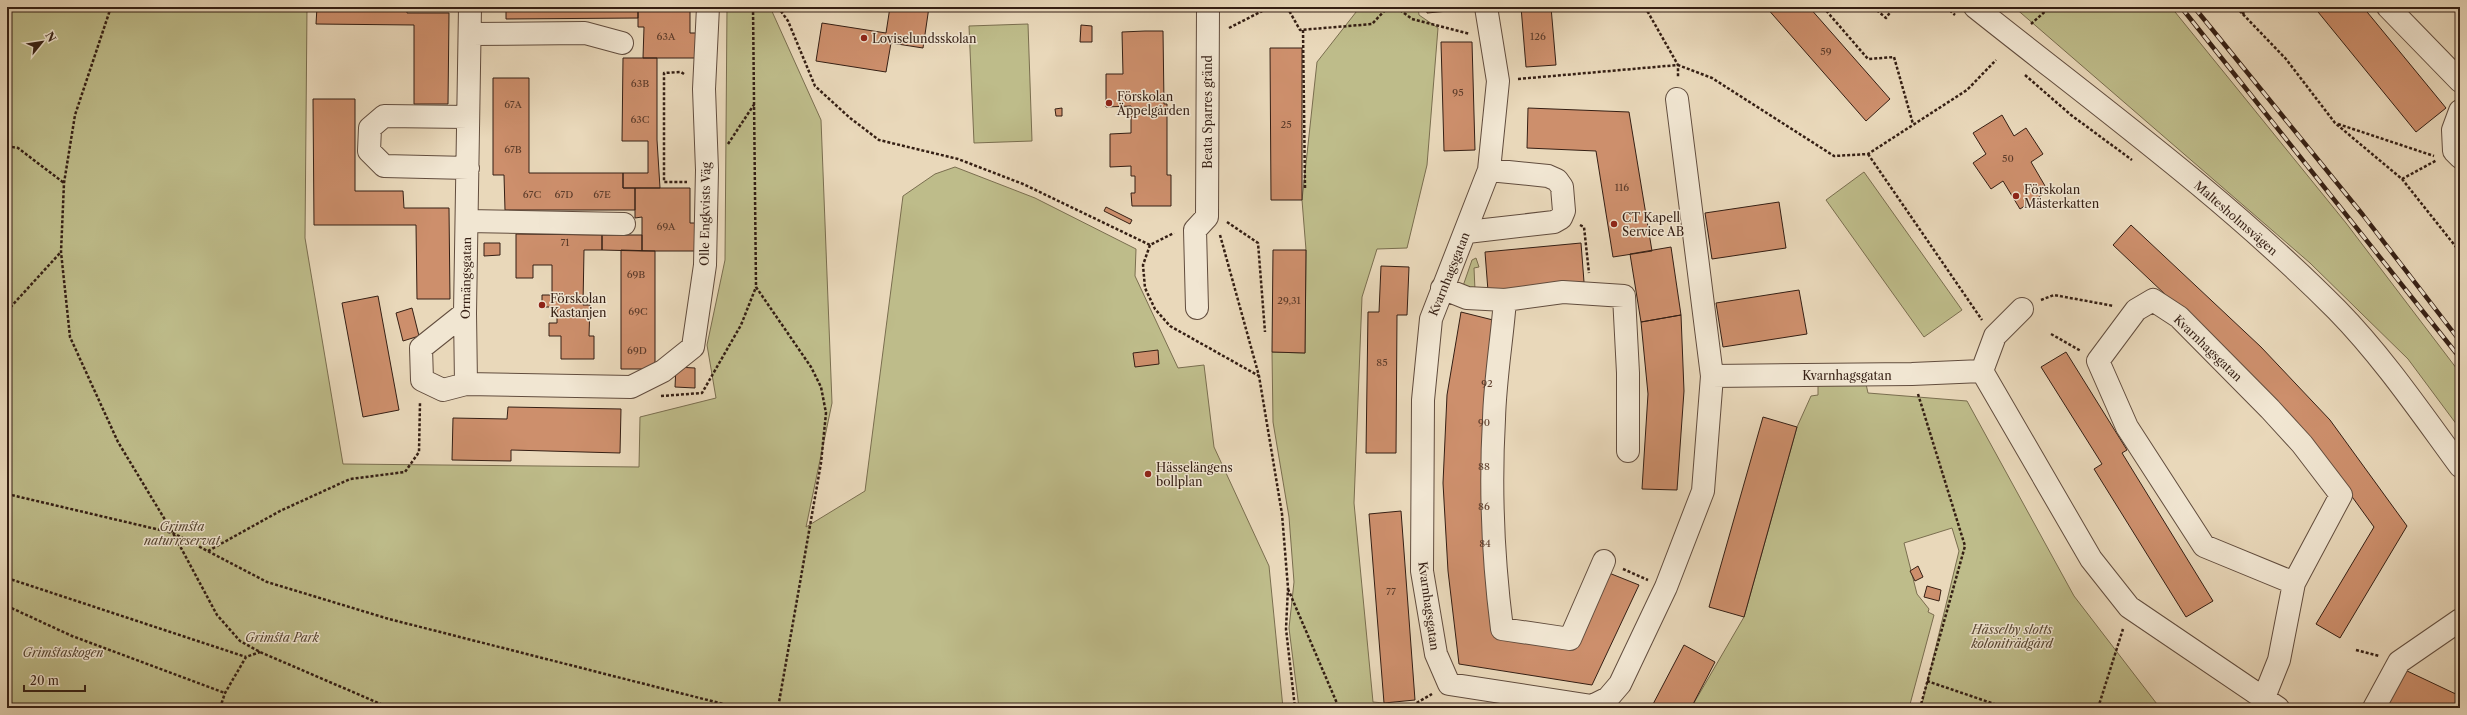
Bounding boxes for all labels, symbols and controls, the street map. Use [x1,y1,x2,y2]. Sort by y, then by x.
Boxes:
north arrow [22,22,62,62]
text: N [42,29,59,45]
house number: 63A [657,30,676,43]
house number: 126 [1530,30,1546,43]
place label: Loviselundsskolan [872,31,977,46]
marker: Loviselundsskolan [859,33,869,43]
house number: 59 [1820,45,1832,58]
street label: Beata Sparres gränd [1200,55,1215,169]
house number: 63B [631,77,649,90]
house number: 95 [1452,86,1464,99]
place label: Förskolan Äppelgården [1116,89,1191,118]
house number: 67A [504,98,522,111]
marker: Förskolan Äppelgården [1104,98,1114,108]
house number: 63C [630,113,650,126]
house number: 25 [1280,118,1292,131]
house number: 67B [504,143,522,156]
house number: 50 [2002,152,2014,165]
street label: Olle Engkvists Väg [697,161,713,266]
street label: Maltesholmsvägen [2191,178,2281,259]
house number: 116 [1615,181,1629,194]
place label: Förskolan Mästerkatten [2024,182,2100,211]
house number: 67C [523,188,541,201]
house number: 67D [555,188,573,201]
house number: 67E [593,188,611,201]
marker: Förskolan Mästerkatten [2011,191,2021,201]
place label: CT Kapell Service AB [1622,210,1684,239]
marker: CT Kapell Service AB [1609,219,1619,229]
house number: 69A [657,220,676,233]
street label: Kvarnhagsgatan [1425,229,1473,318]
street label: Ormängsgatan [458,236,474,319]
house number: 71 [560,236,570,249]
house number: 69B [627,268,645,281]
place label: Förskolan Kastanjen [550,291,607,320]
house number: 29,31 [1277,294,1302,307]
marker: Förskolan Kastanjen [537,300,547,310]
house number: 69C [628,305,648,318]
street label: Kvarnhagsgatan [2171,312,2246,385]
house number: 69D [627,344,647,357]
house number: 85 [1376,356,1388,369]
street label: Kvarnhagsgatan [1802,368,1892,383]
house number: 92 [1481,377,1493,390]
house number: 90 [1478,416,1490,429]
place label: Hässelängens bollplan [1156,460,1233,489]
house number: 88 [1478,460,1490,473]
marker: Hässelängens bollplan [1143,469,1153,479]
house number: 86 [1478,500,1490,513]
park label: Grimsta naturreservat [143,519,221,548]
house number: 84 [1479,537,1491,550]
street label: Kvarnhagsgatan [1415,561,1443,652]
house number: 77 [1386,585,1396,598]
park label: Hässelby slotts koloniträdgård [1970,622,2054,651]
park label: Grimsta Park [245,630,320,645]
park label: Grimstaskogen [23,645,103,660]
scale bar [24,667,85,693]
text: 20 m [30,673,59,688]

